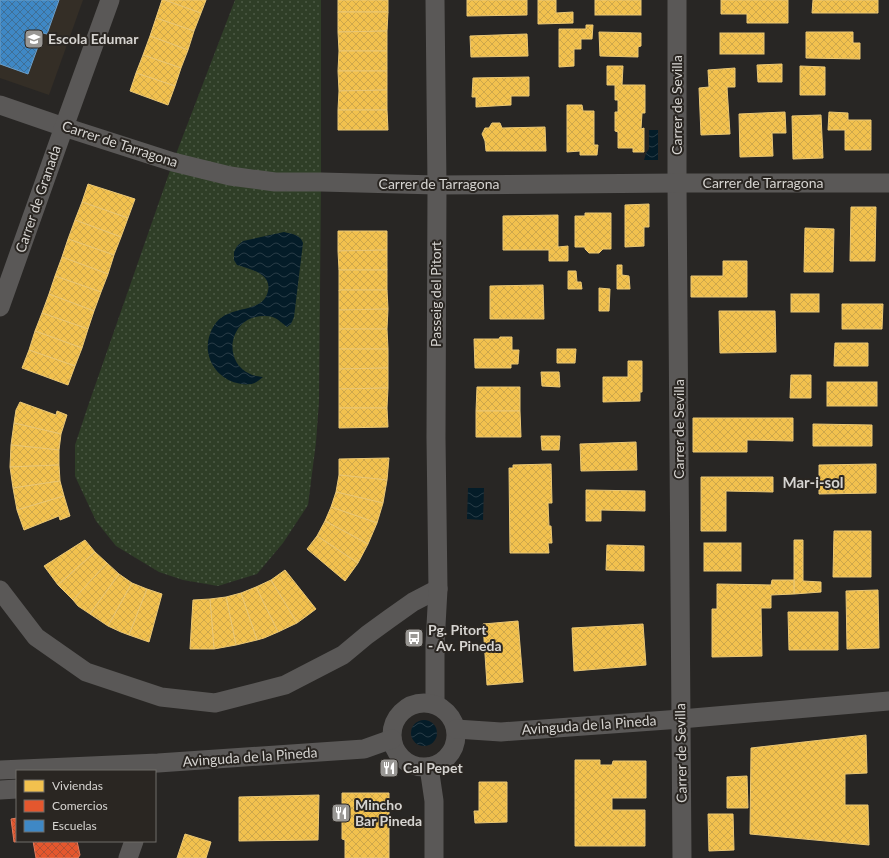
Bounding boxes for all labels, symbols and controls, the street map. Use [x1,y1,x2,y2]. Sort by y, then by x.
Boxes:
school or university icon: Escola Edumar [23,28,45,50]
place label: Escola Edumar [48,30,139,47]
street label: Carrer de Sevilla [668,55,685,155]
street label: Carrer de Tarragona [60,117,180,170]
street label: Carrer de Granada [11,143,64,255]
street label: Carrer de Tarragona [703,174,824,191]
street label: Carrer de Tarragona [379,175,500,192]
street label: Passeig del Pitort [427,241,444,347]
street label: Carrer de Sevilla [670,379,687,479]
district label: Mar-i-sol [783,473,843,491]
place label: Pg. Pitort - Av. Pineda [428,621,502,654]
bus stop icon: Pg. Pitort - Av. Pineda [403,627,425,649]
street label: Carrer de Sevilla [671,703,690,803]
street label: Avinguda de la Pineda [521,711,657,738]
street label: Avinguda de la Pineda [182,743,318,770]
restaurant icon: Cal Pepet [378,757,400,779]
place label: Cal Pepet [403,759,463,776]
legend [16,770,156,842]
text: Viviendas [52,778,103,793]
place label: Mincho Bar Pineda [355,796,422,829]
text: Comercios [52,798,108,813]
restaurant icon: Mincho Bar Pineda [330,802,352,824]
text: Escuelas [52,818,97,833]

